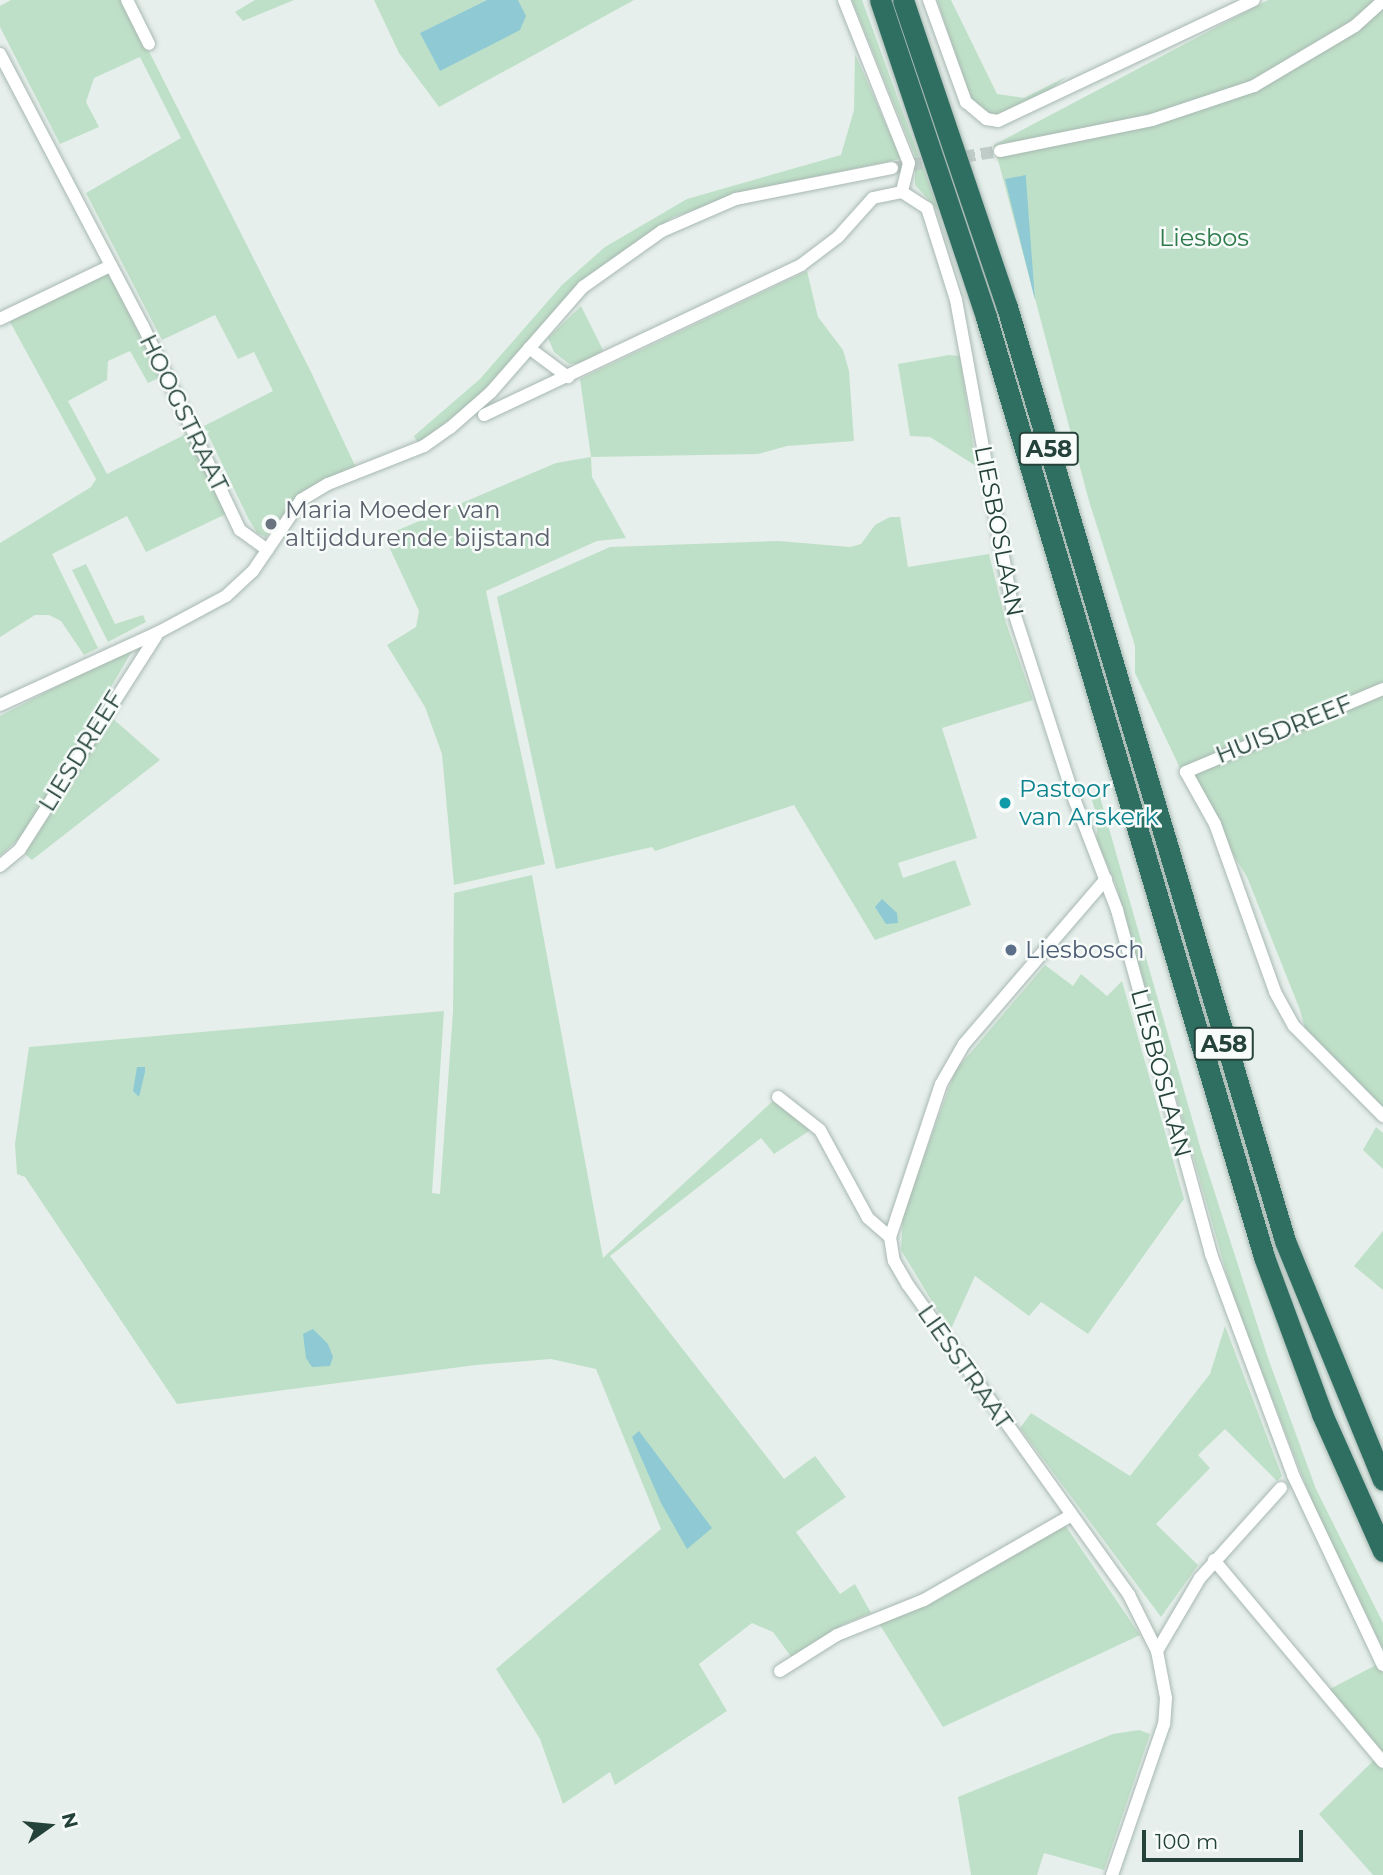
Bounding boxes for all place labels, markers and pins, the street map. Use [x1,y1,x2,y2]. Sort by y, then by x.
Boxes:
place label: Maria Moeder van altijddurende bijstand [285,496,551,552]
marker: Maria Moeder van altijddurende bijstand [263,516,279,532]
place label: Pastoor van Arskerk [1019,775,1159,831]
marker: Pastoor van Arskerk [997,795,1013,811]
place label: Liesbosch [1025,936,1144,964]
marker: Liesbosch [1003,942,1019,958]

